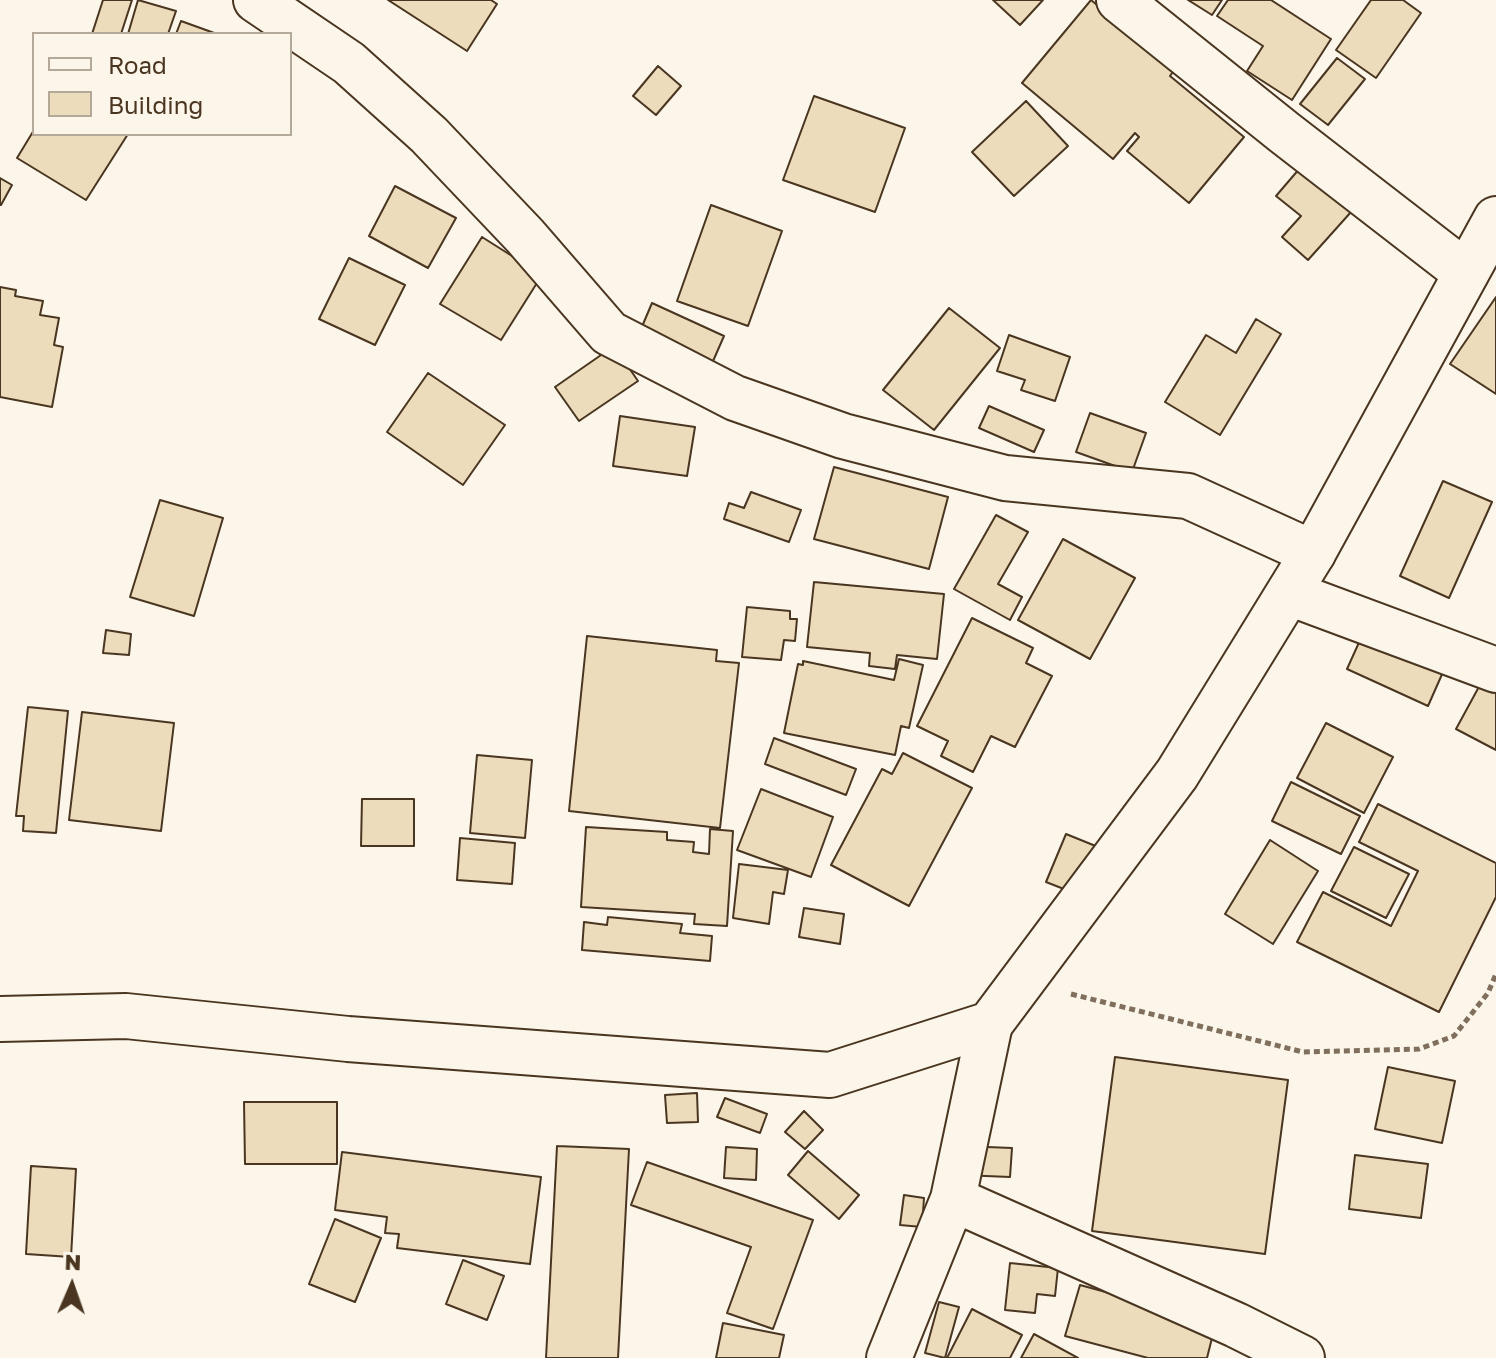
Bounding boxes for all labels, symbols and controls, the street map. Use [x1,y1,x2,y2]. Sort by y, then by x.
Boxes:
legend [32,32,292,136]
text: Road [108,50,167,79]
text: Building [108,90,203,119]
north arrow [32,1246,112,1326]
text: N [64,1248,82,1275]

